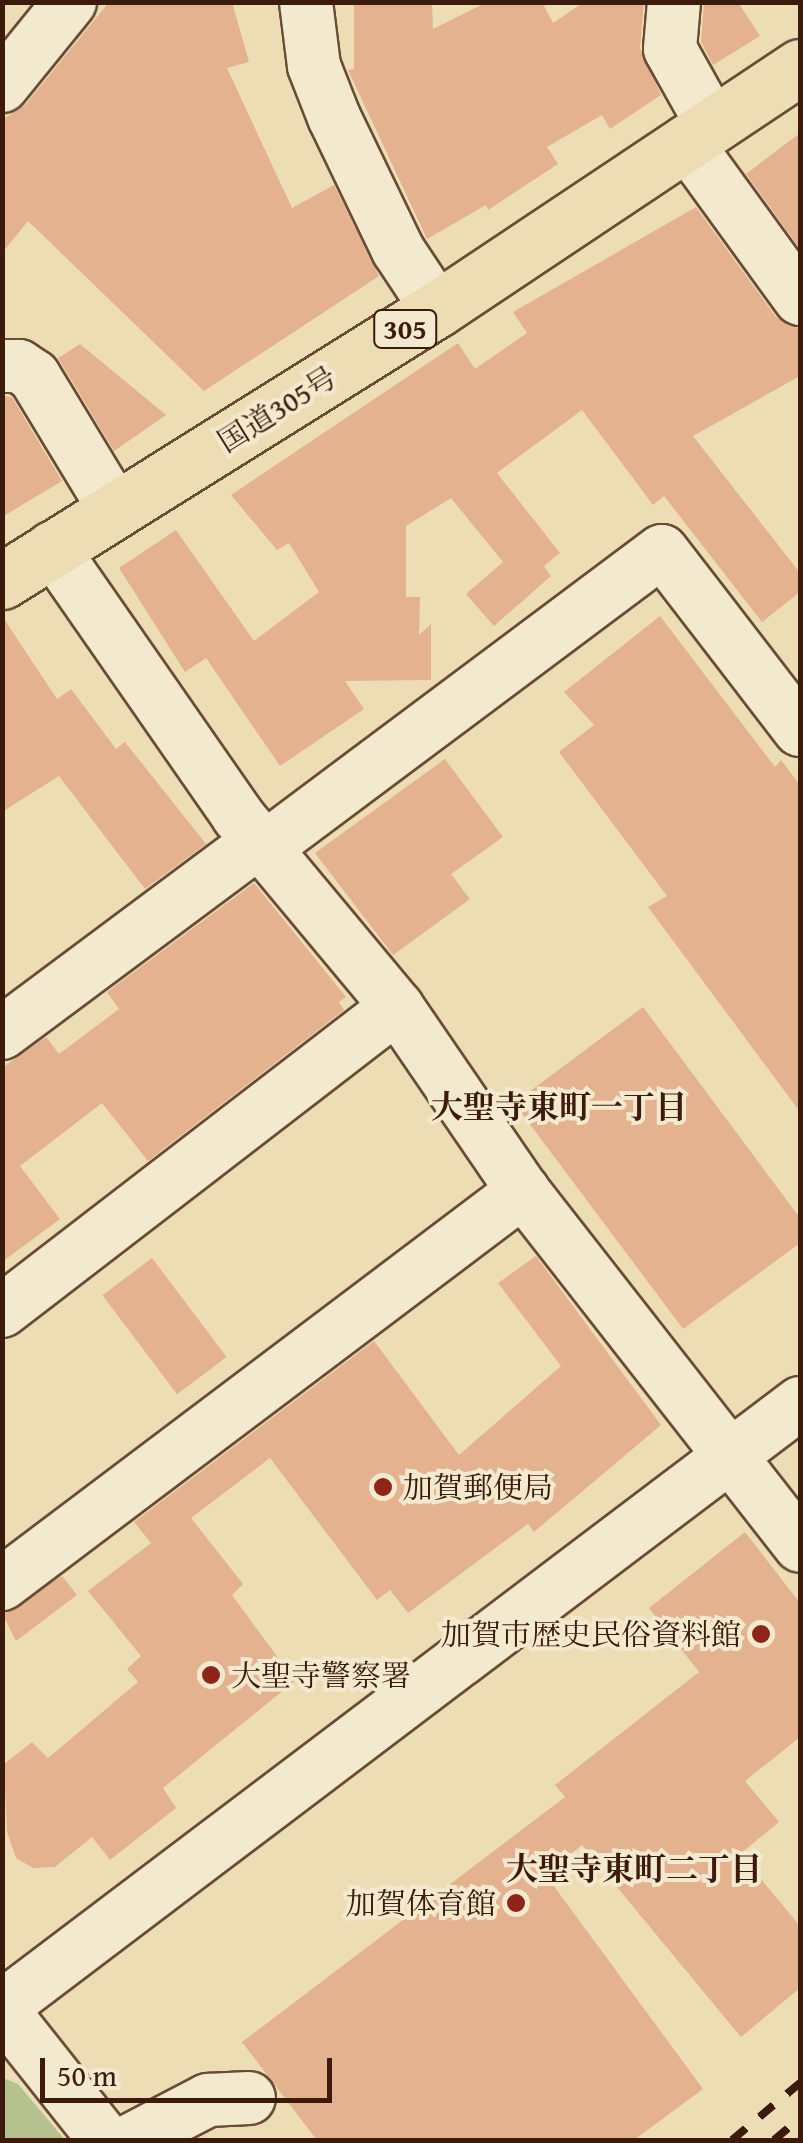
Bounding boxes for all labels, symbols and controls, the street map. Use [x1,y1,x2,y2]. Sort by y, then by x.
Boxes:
road number: 305 [372,306,438,352]
street label: 国道305号 [211,358,343,460]
district label: 大聖寺東町一丁目 [431,1088,687,1126]
place label: 加賀郵便局 [403,1469,553,1505]
marker: 加賀郵便局 [372,1476,394,1498]
place label: 加賀市歴史民俗資料館 [441,1616,741,1652]
marker: 加賀市歴史民俗資料館 [750,1623,772,1645]
place label: 大聖寺警察署 [231,1657,411,1693]
marker: 大聖寺警察署 [200,1664,222,1686]
district label: 大聖寺東町二丁目 [506,1850,762,1888]
place label: 加賀体育館 [346,1885,496,1921]
marker: 加賀体育館 [505,1892,527,1914]
scale bar [45,2038,338,2100]
text: 50 m [57,2053,117,2097]

